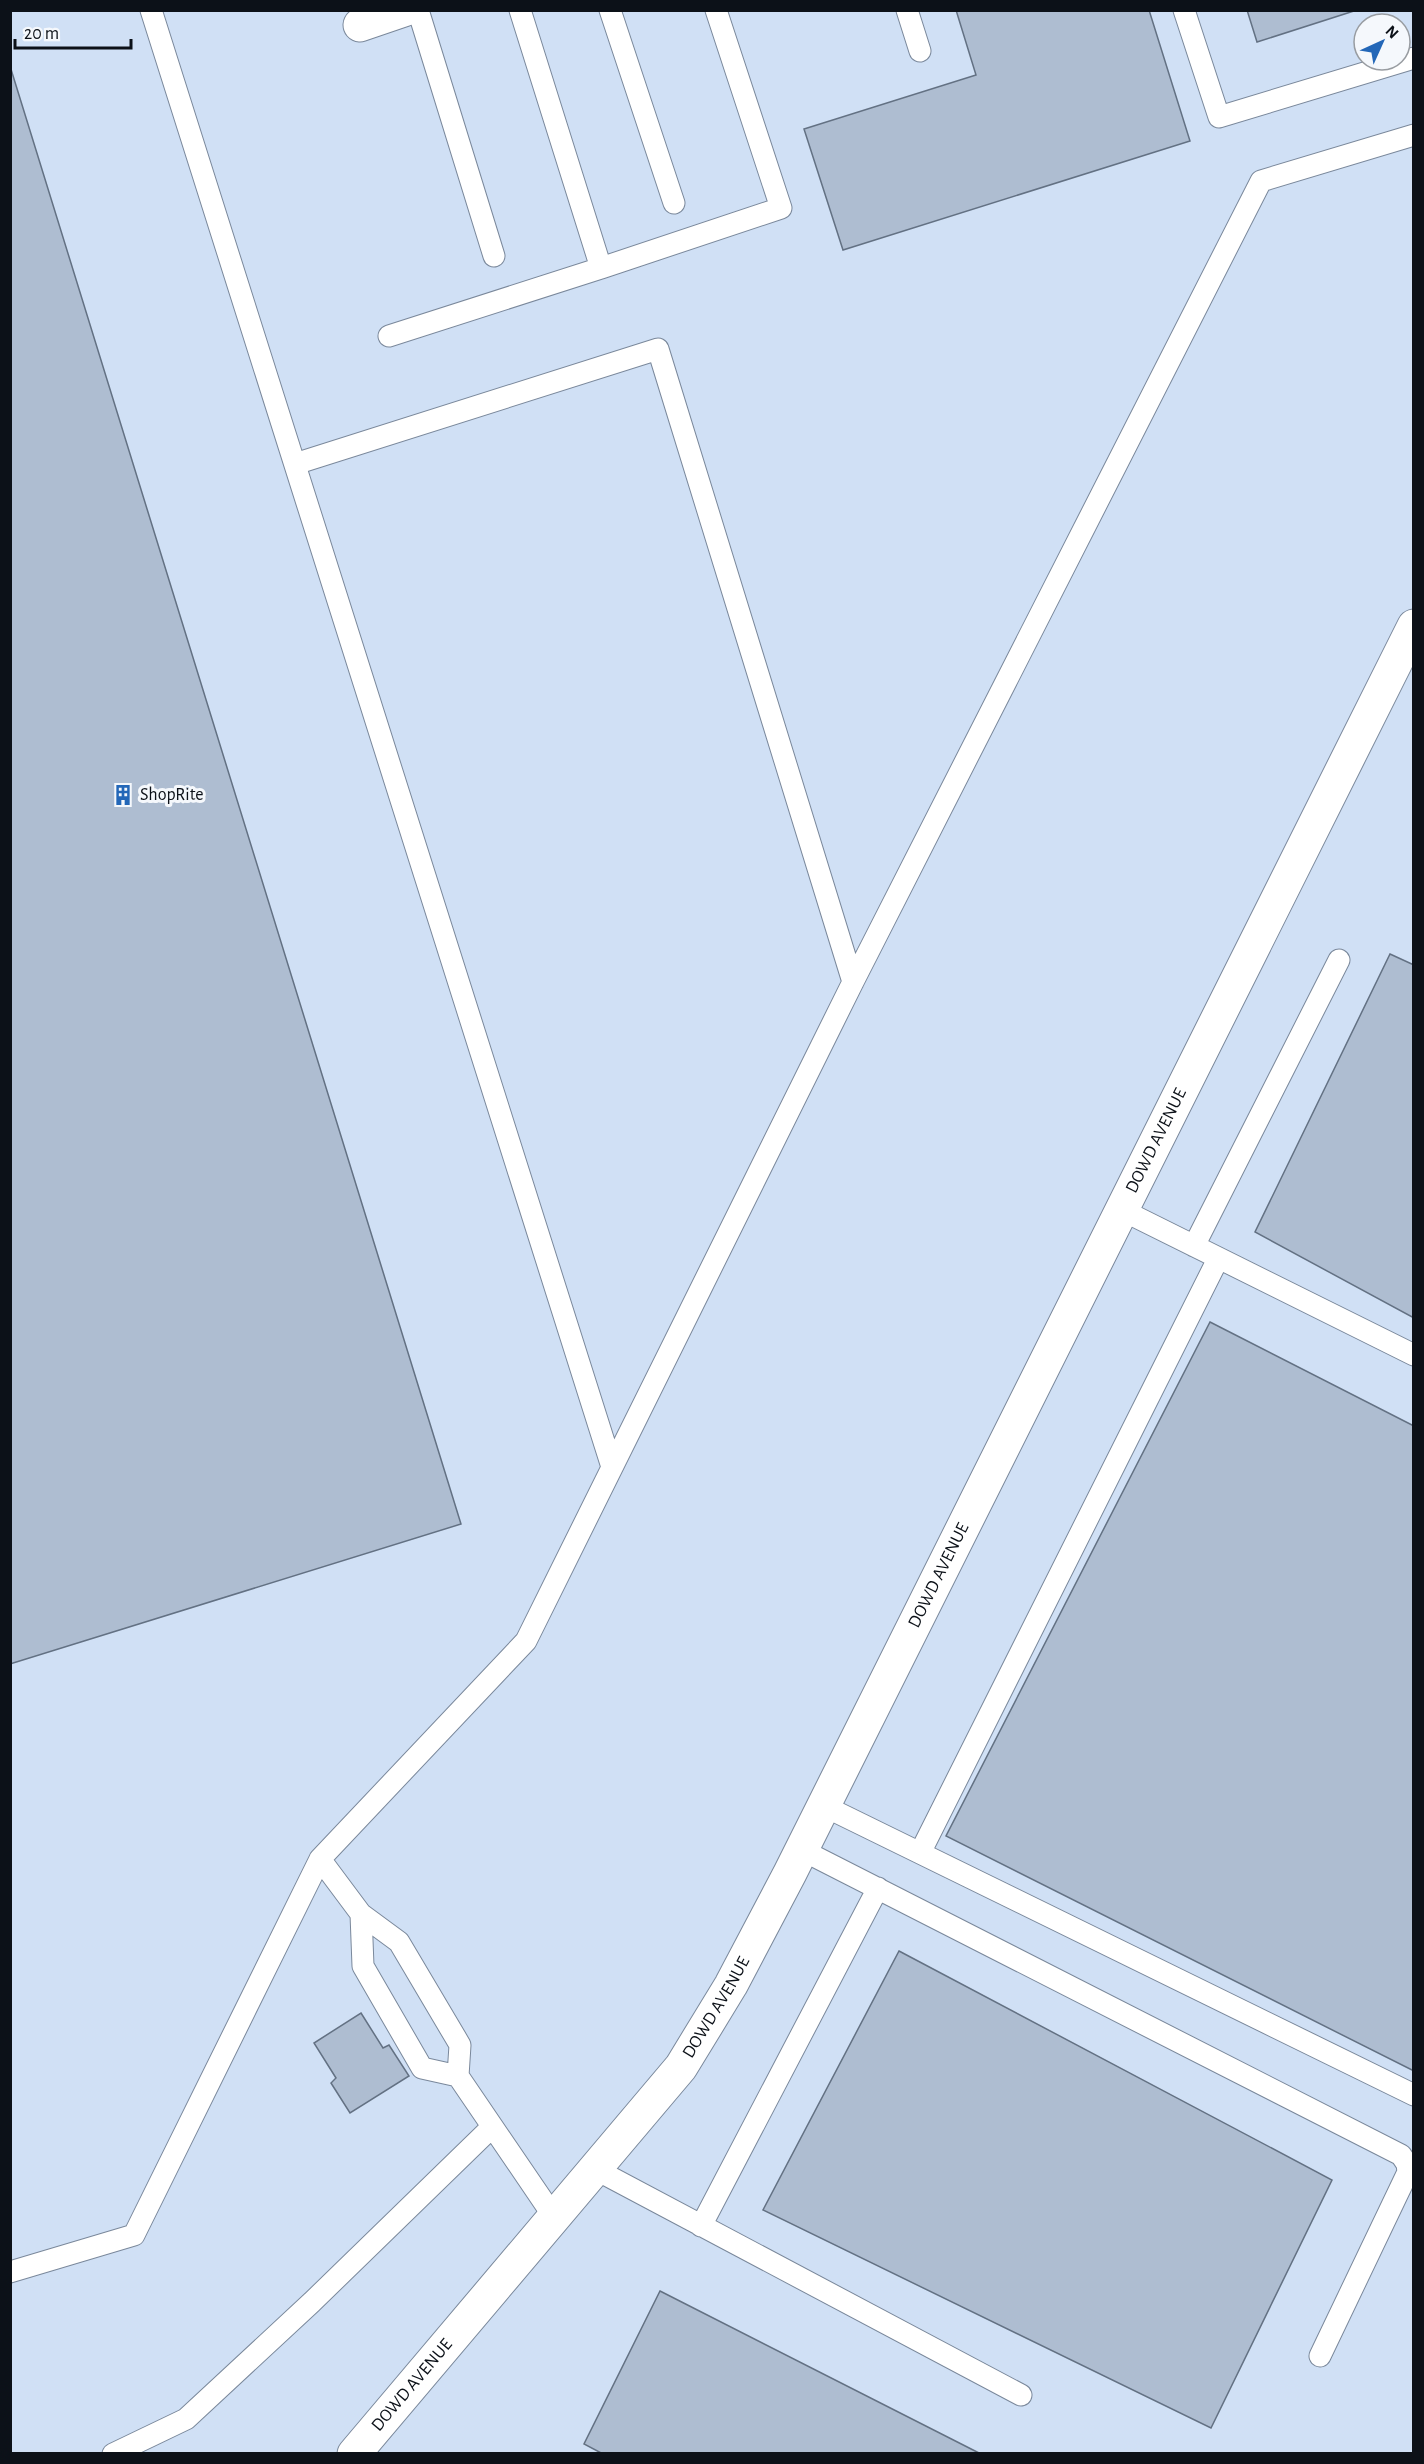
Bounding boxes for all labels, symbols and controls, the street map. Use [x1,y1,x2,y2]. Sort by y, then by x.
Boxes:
scale bar [15,12,130,50]
north arrow [1352,12,1412,72]
text: N [1382,23,1401,42]
text: 20 m [24,25,59,43]
building icon: ShopRite [111,783,135,807]
place label: ShopRite [140,786,203,804]
street label: DOWD AVENUE [1123,1085,1190,1196]
street label: DOWD AVENUE [905,1520,973,1631]
street label: DOWD AVENUE [680,1953,753,2061]
street label: DOWD AVENUE [368,2335,456,2435]

